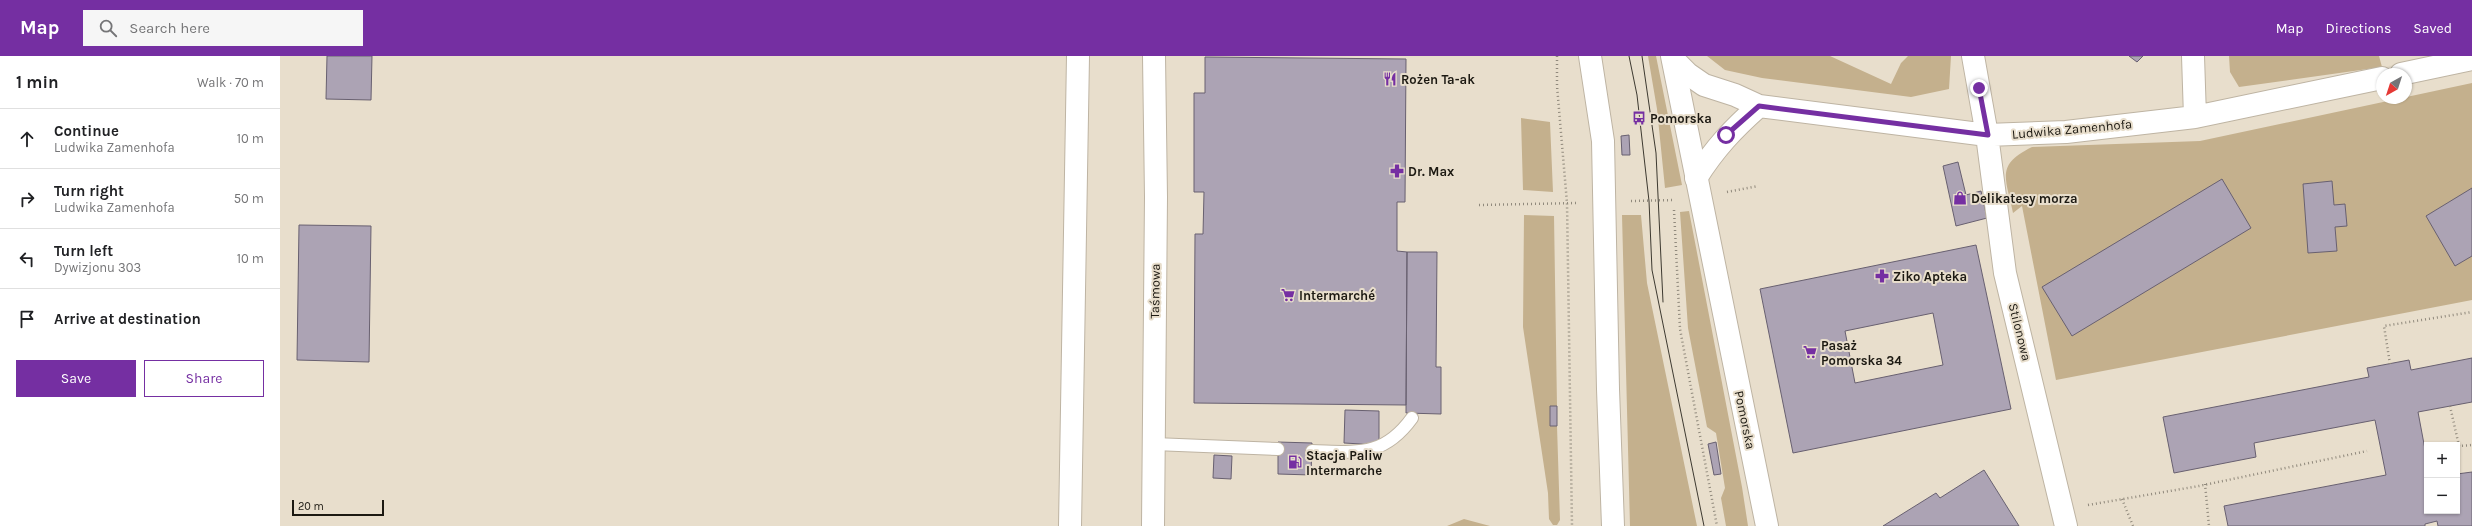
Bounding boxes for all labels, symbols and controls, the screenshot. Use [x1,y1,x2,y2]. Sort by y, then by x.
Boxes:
search box [83,10,363,46]
text: Map [20,17,59,39]
icon: search [97,17,119,39]
text: Search here [129,19,210,37]
text: Map [2276,20,2304,37]
text: Directions [2326,20,2391,37]
text: Saved [2413,20,2452,37]
north arrow [2376,68,2412,104]
restaurant icon: Rożen Ta-ak [1382,71,1398,87]
text: 1 min [16,72,59,92]
place label: Rożen Ta-ak [1401,72,1475,87]
text: Walk · 70 m [197,75,264,90]
route end [1970,79,1988,97]
bus stop icon: Pomorska [1631,110,1647,126]
place label: Pomorska [1650,111,1712,126]
street label: Ludwika Zamenhofa [2011,116,2133,142]
text: Continue [54,122,119,140]
route start [1717,126,1735,144]
icon: ahead [16,128,38,150]
text: 10 m [237,131,264,146]
text: Ludwika Zamenhofa [54,140,175,155]
pharmacy icon: Dr. Max [1389,163,1405,179]
place label: Dr. Max [1408,164,1454,179]
text: Turn right [54,182,124,200]
icon: right [16,188,38,210]
shop icon: Delikatesy morza [1952,190,1968,206]
text: 50 m [234,191,264,206]
place label: Delikatesy morza [1971,191,2078,206]
text: Ludwika Zamenhofa [54,200,175,215]
text: Turn left [54,242,113,260]
icon: left [16,248,38,270]
text: 10 m [237,251,264,266]
text: Dywizjonu 303 [54,260,141,275]
street label: Taśmowa [1147,263,1163,319]
pharmacy icon: Ziko Apteka [1874,268,1890,284]
place label: Ziko Apteka [1893,269,1967,284]
supermarket icon: Intermarché [1280,287,1296,303]
place label: Intermarché [1299,288,1375,303]
street label: Stilonowa [2006,302,2034,362]
icon: arrive [16,308,38,330]
text: Arrive at destination [54,310,201,328]
place label: Pasaż Pomorska 34 [1821,338,1902,368]
supermarket icon: Pasaż Pomorska 34 [1802,344,1818,360]
button: Save [16,360,136,397]
button: Share [144,360,264,397]
street label: Pomorska [1731,389,1759,451]
map controls [2424,442,2460,514]
button: + [2424,442,2460,478]
place label: Stacja Paliw Intermarche [1306,448,1383,478]
fuel station icon: Stacja Paliw Intermarche [1287,454,1303,470]
button: − [2424,478,2460,514]
scale bar [292,498,384,517]
text: 20 m [298,500,324,513]

